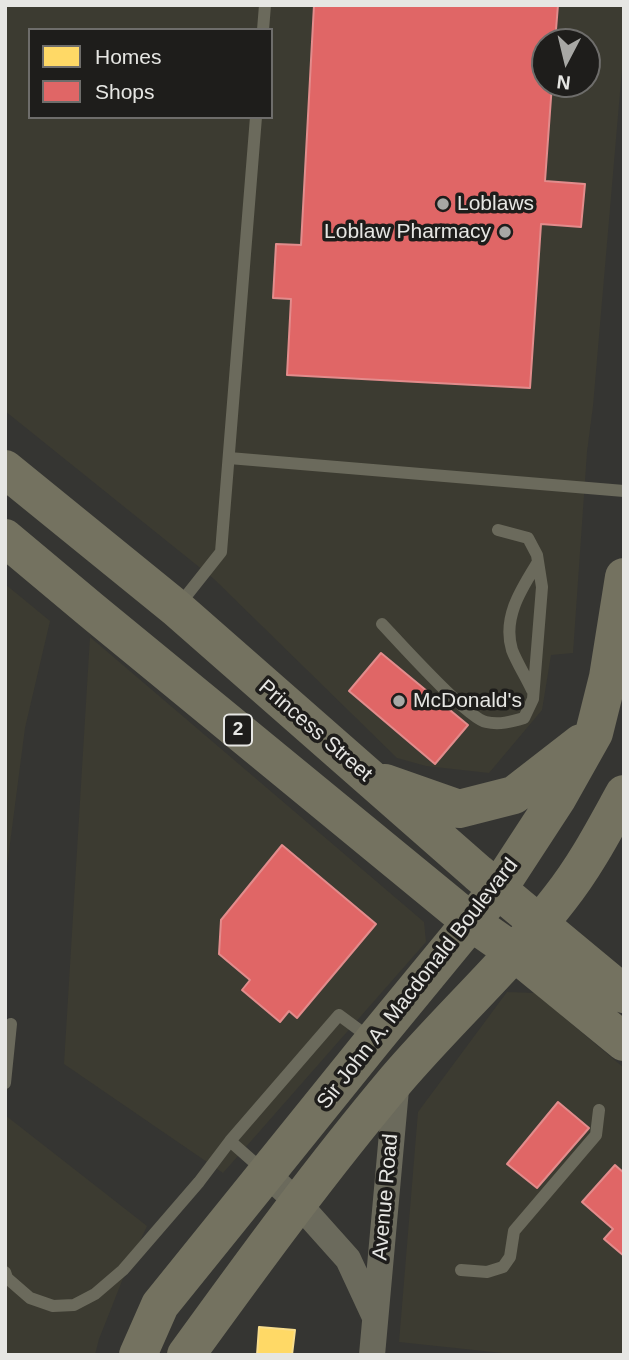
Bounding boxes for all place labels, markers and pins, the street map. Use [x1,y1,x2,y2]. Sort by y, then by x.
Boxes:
place label: Loblaws [457,191,534,217]
marker: Loblaws [435,196,451,212]
place label: Loblaw Pharmacy [324,219,491,245]
marker: Loblaw Pharmacy [497,224,513,240]
place label: McDonald's [413,688,522,714]
marker: McDonald's [391,693,407,709]

